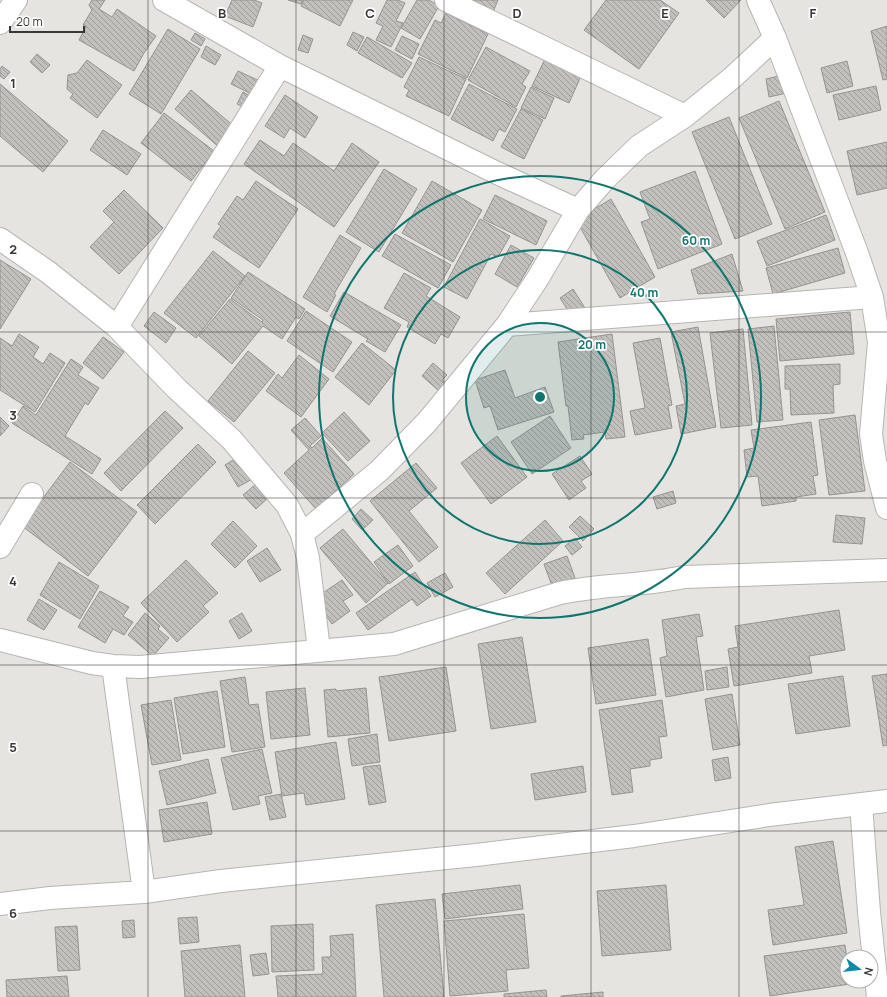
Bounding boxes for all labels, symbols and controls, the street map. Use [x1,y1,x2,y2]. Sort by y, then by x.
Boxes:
text: B [218,4,226,22]
text: C [365,4,375,22]
text: D [512,4,522,22]
text: E [661,4,669,22]
text: F [810,4,817,22]
scale bar [10,8,84,34]
text: 20 m [16,13,43,30]
text: 1 [10,74,16,92]
text: 60 m [682,232,710,249]
text: 2 [9,240,17,258]
text: 40 m [630,284,658,301]
text: 20 m [578,336,606,353]
centre of rings [533,390,547,404]
text: 3 [9,406,17,424]
text: 4 [9,572,17,590]
text: 5 [9,738,17,756]
text: 6 [9,904,17,922]
north arrow [839,949,879,989]
text: N [861,966,877,978]

